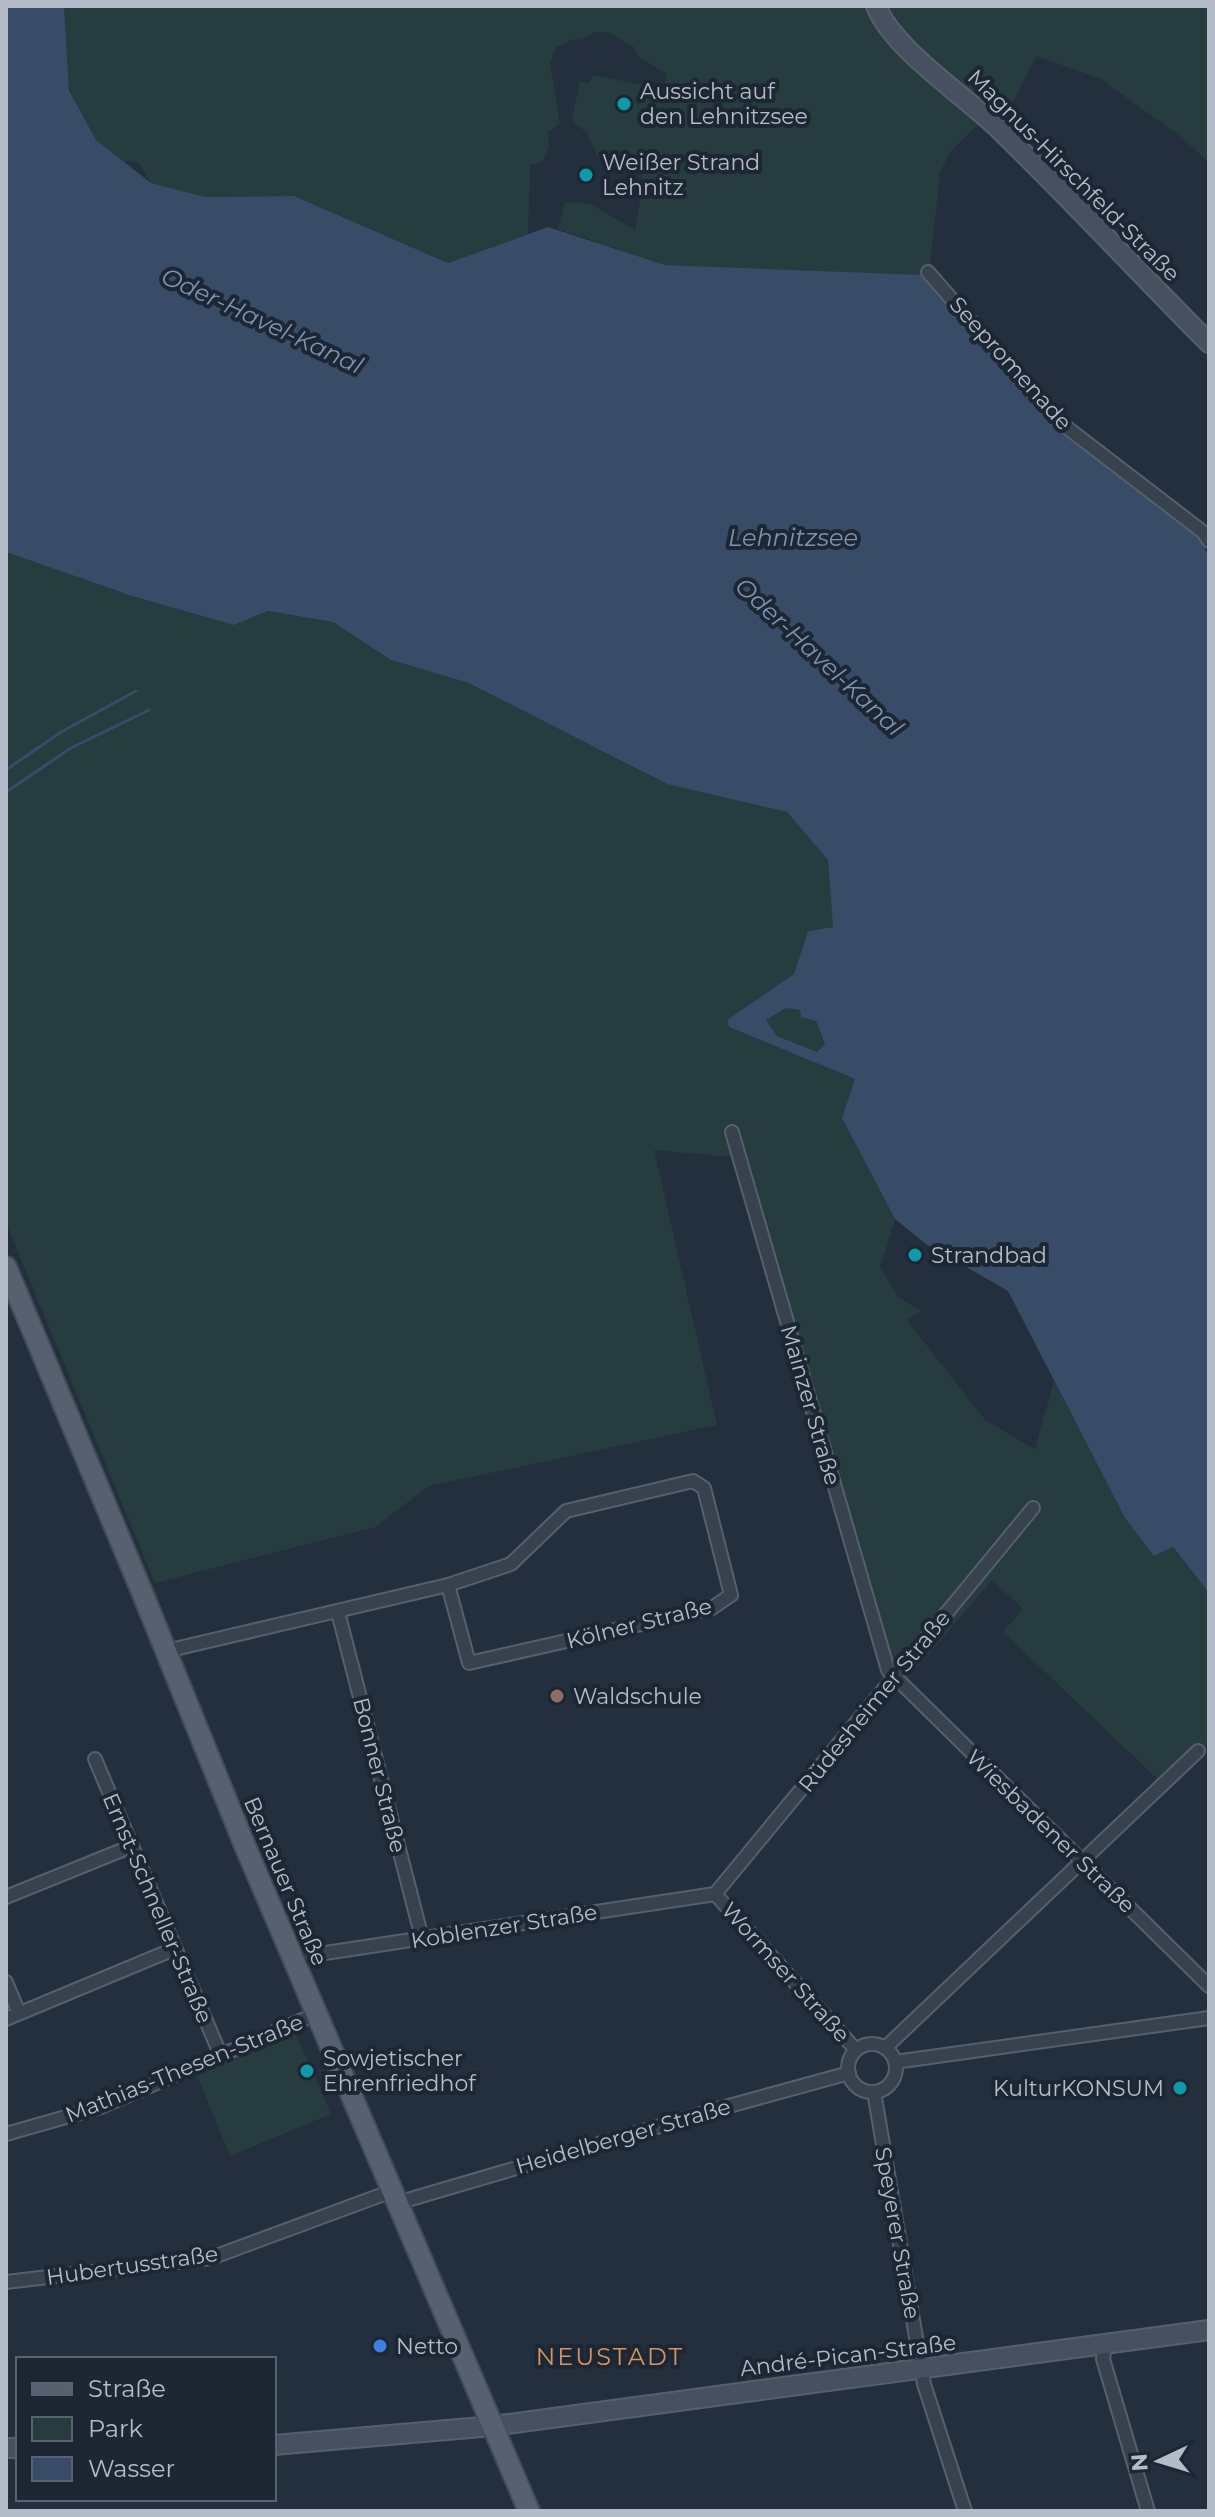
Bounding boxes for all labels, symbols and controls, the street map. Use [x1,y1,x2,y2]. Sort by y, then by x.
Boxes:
street label: Magnus-Hirschfeld-Straße [962,64,1185,287]
place label: Aussicht auf den Lehnitzsee [640,78,808,130]
marker: Aussicht auf den Lehnitzsee [615,95,633,113]
place label: Weißer Strand Lehnitz [602,149,760,201]
marker: Weißer Strand Lehnitz [577,166,595,184]
water label: Oder-Havel-Kanal [157,261,368,380]
street label: Seepromenade [944,291,1078,436]
water label: Lehnitzsee [728,523,858,552]
water label: Oder-Havel-Kanal [729,571,910,742]
place label: Strandbad [931,1242,1047,1269]
marker: Strandbad [906,1246,924,1264]
street label: Mainzer Straße [775,1322,846,1488]
street label: Kölner Straße [564,1592,715,1655]
street label: Rüdesheimer Straße [793,1605,956,1798]
place label: Waldschule [573,1683,702,1710]
marker: Waldschule [548,1687,566,1705]
street label: Bonner Straße [347,1695,412,1856]
street label: Wiesbadener Straße [961,1744,1141,1919]
street label: Ernst-Schneller-Straße [97,1789,218,2027]
street label: Bernauer Straße [238,1793,333,1970]
street label: Wormser Straße [716,1897,856,2048]
street label: Koblenzer Straße [409,1898,599,1955]
street label: Mathias-Thesen-Straße [61,2008,307,2129]
place label: Sowjetischer Ehrenfriedhof [323,2045,477,2097]
marker: Sowjetischer Ehrenfriedhof [298,2062,316,2080]
place label: KulturKONSUM [993,2075,1164,2102]
marker: KulturKONSUM [1171,2079,1189,2097]
street label: Heidelberger Straße [513,2093,734,2180]
street label: Speyerer Straße [869,2145,926,2321]
street label: Hubertusstraße [45,2240,220,2291]
street label: André-Pican-Straße [739,2329,958,2382]
place label: Netto [396,2333,458,2360]
marker: Netto [371,2337,389,2355]
district label: NEUSTADT [536,2342,684,2371]
legend [16,2357,276,2501]
text: Straße [88,2374,166,2403]
text: Park [88,2414,143,2443]
north arrow [1119,2421,1199,2501]
text: N [1125,2453,1154,2472]
text: Wasser [88,2454,175,2483]

